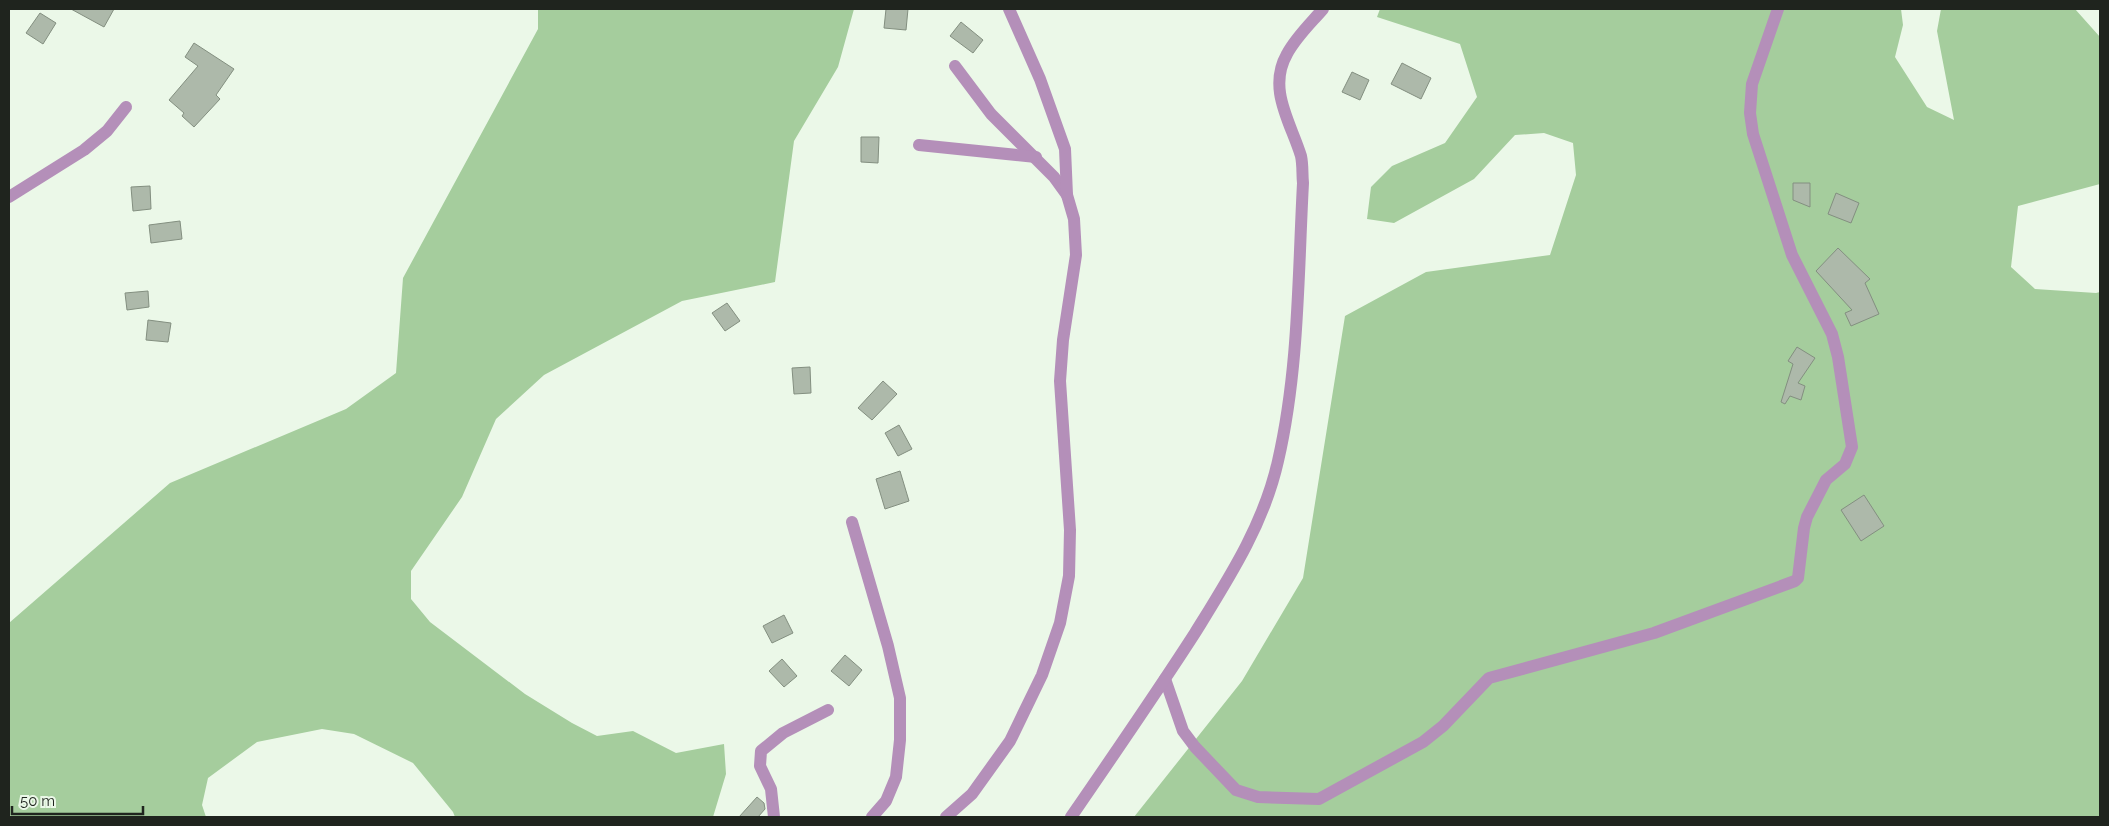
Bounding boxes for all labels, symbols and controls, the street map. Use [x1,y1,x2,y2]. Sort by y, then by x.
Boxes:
scale bar [12,784,144,816]
text: 50 m [20,792,55,810]

